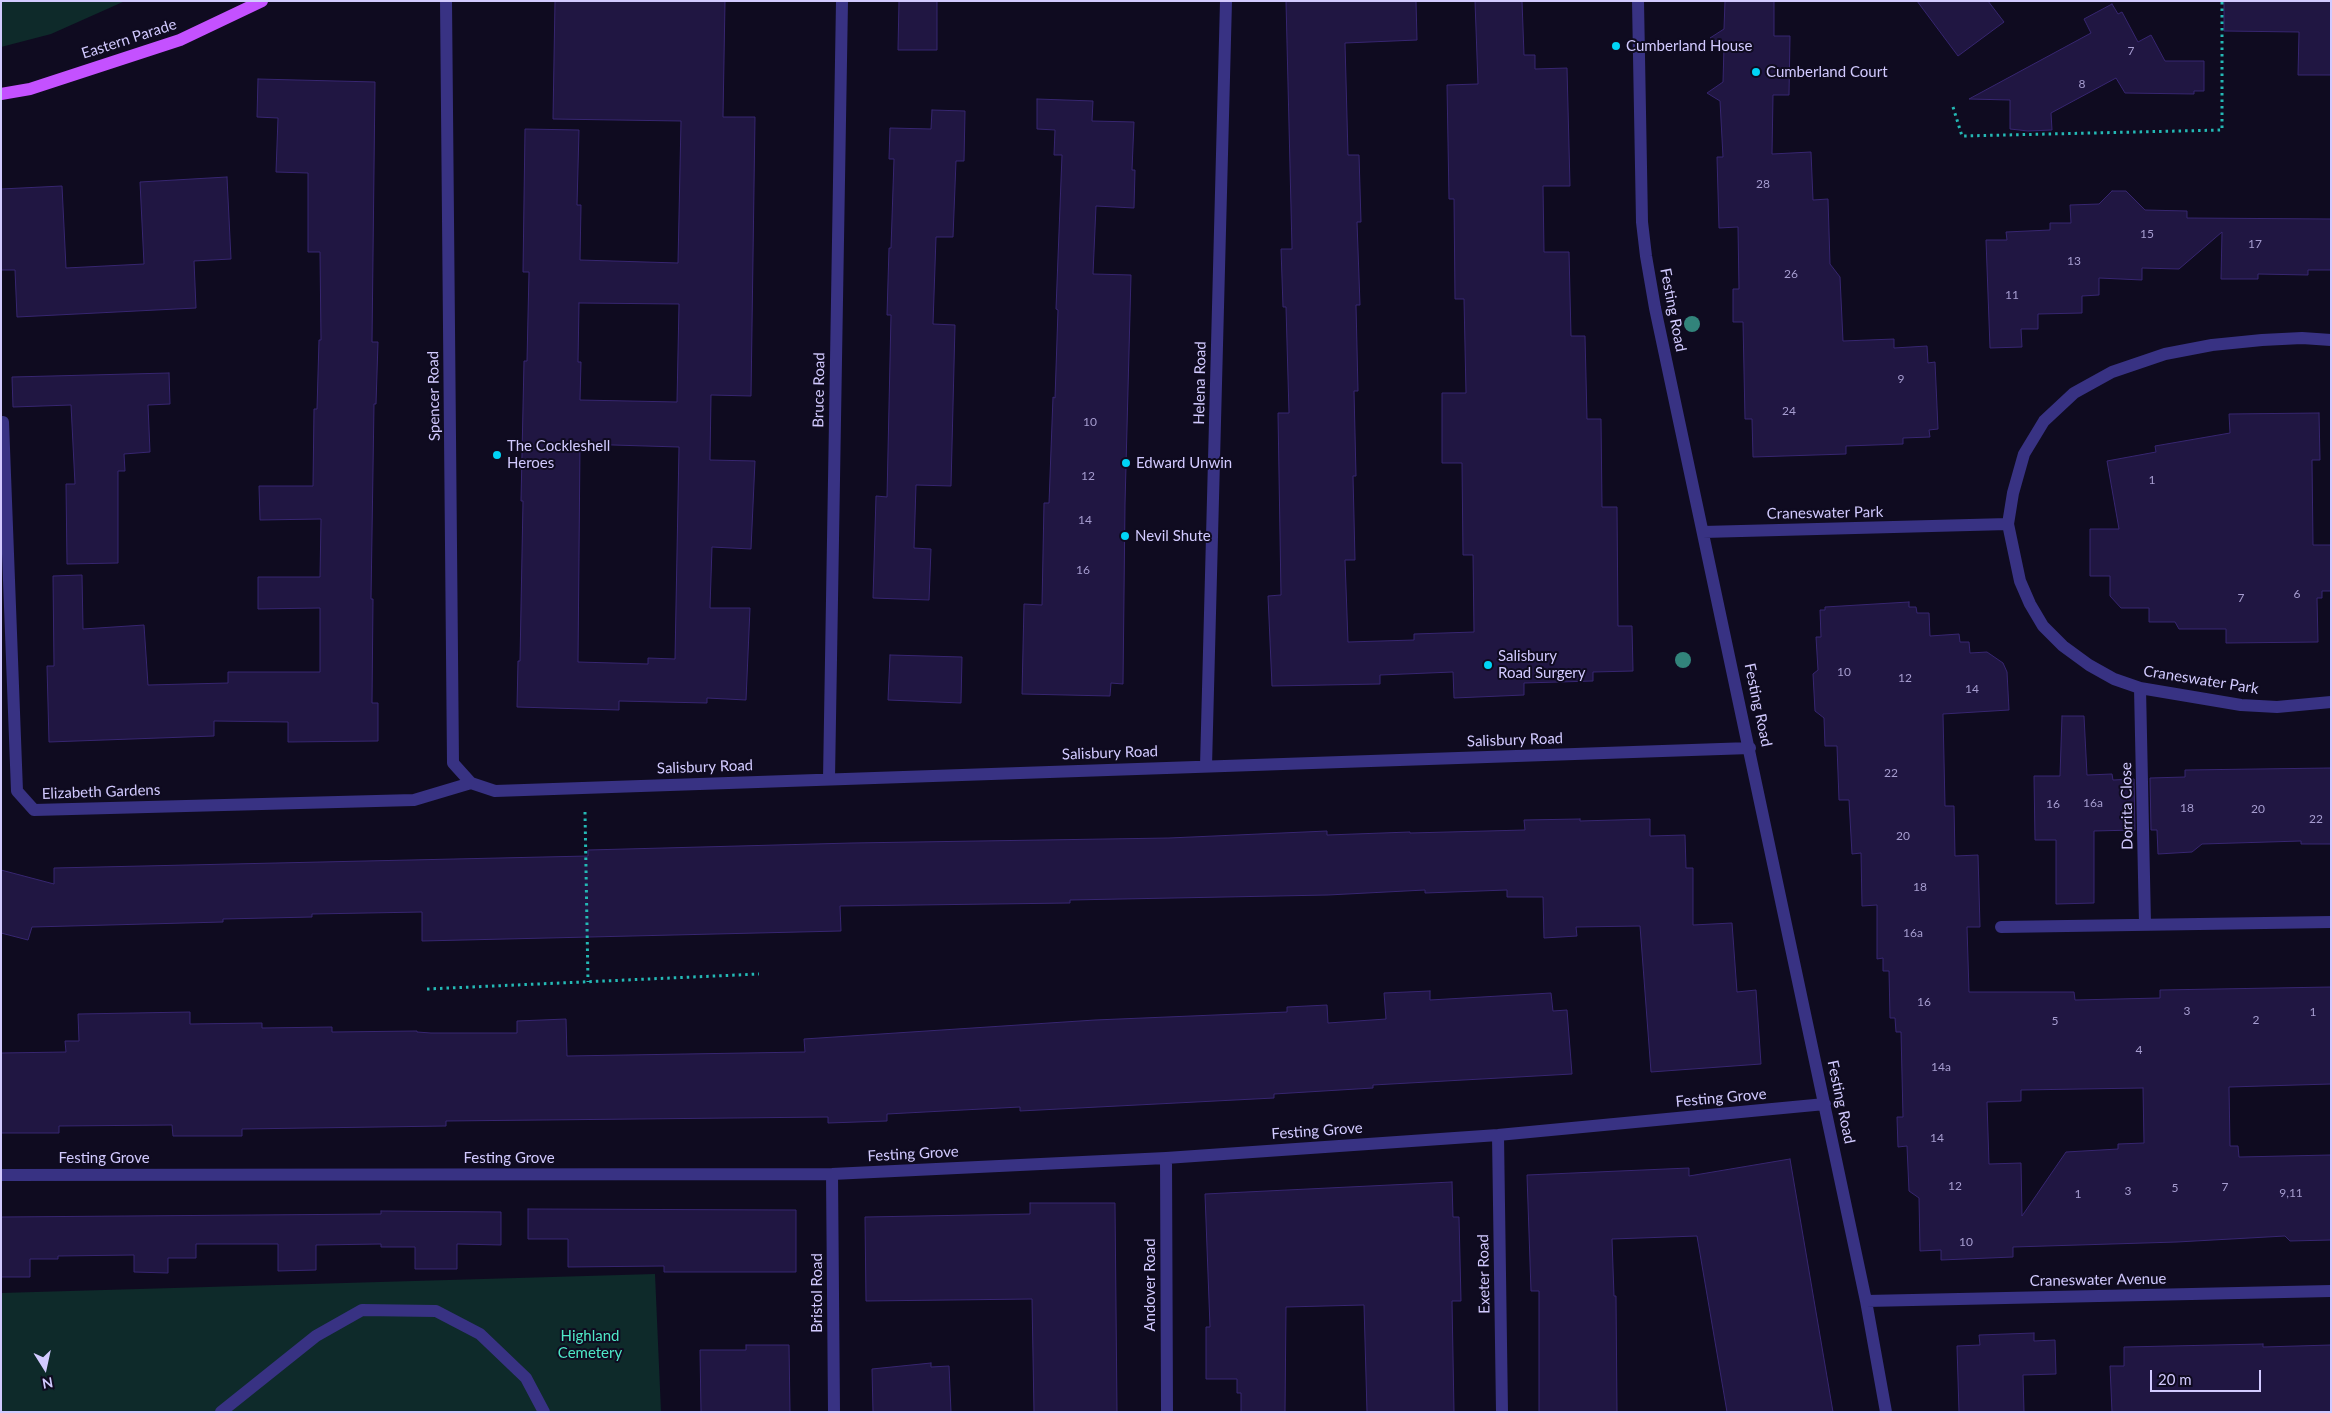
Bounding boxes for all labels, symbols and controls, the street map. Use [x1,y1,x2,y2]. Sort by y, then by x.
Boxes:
street label: Eastern Parade [79,15,179,63]
place label: Cumberland House [1626,37,1752,55]
marker: Cumberland House [1610,40,1622,52]
house number: 7 [2128,44,2134,58]
place label: Cumberland Court [1766,63,1888,81]
marker: Cumberland Court [1750,66,1762,78]
house number: 8 [2079,77,2085,91]
house number: 28 [1756,177,1770,191]
house number: 15 [2140,227,2154,241]
house number: 17 [2248,237,2262,251]
house number: 13 [2067,254,2081,268]
street label: Festing Road [1656,267,1690,353]
house number: 26 [1784,267,1798,281]
house number: 11 [2005,288,2019,302]
street label: Helena Road [1190,341,1210,425]
street label: Spencer Road [424,351,444,441]
street label: Bruce Road [809,352,829,428]
house number: 9 [1898,372,1904,386]
house number: 24 [1782,404,1796,418]
house number: 10 [1083,415,1097,429]
place label: The Cockleshell Heroes [507,437,610,472]
marker: The Cockleshell Heroes [491,449,503,461]
place label: Edward Unwin [1136,454,1232,472]
marker: Edward Unwin [1120,457,1132,469]
house number: 12 [1081,469,1095,483]
house number: 1 [2149,473,2155,487]
street label: Craneswater Park [1767,503,1883,523]
house number: 14 [1078,513,1092,527]
place label: Nevil Shute [1135,527,1211,545]
marker: Nevil Shute [1119,530,1131,542]
house number: 16 [1076,563,1090,577]
house number: 6 [2294,587,2300,601]
house number: 7 [2238,591,2244,605]
place label: Salisbury Road Surgery [1498,647,1586,682]
marker: Salisbury Road Surgery [1482,659,1494,671]
street label: Festing Road [1740,662,1776,748]
street label: Craneswater Park [2142,662,2260,698]
house number: 10 [1837,665,1851,679]
house number: 12 [1898,671,1912,685]
house number: 14 [1965,682,1979,696]
street label: Salisbury Road [1467,729,1563,751]
street label: Salisbury Road [1062,742,1158,764]
street label: Salisbury Road [657,756,753,778]
street label: Dorrita Close [2117,762,2137,850]
house number: 22 [1884,766,1898,780]
street label: Elizabeth Gardens [41,781,161,803]
house number: 16a [2083,796,2103,810]
house number: 16 [2046,797,2060,811]
house number: 18 [2180,801,2194,815]
house number: 20 [2251,802,2265,816]
house number: 22 [2309,812,2323,826]
house number: 20 [1896,829,1910,843]
house number: 18 [1913,880,1927,894]
house number: 16a [1903,926,1923,940]
house number: 16 [1917,995,1931,1009]
house number: 3 [2184,1004,2190,1018]
house number: 1 [2310,1005,2316,1019]
house number: 2 [2253,1013,2259,1027]
house number: 5 [2052,1014,2058,1028]
house number: 4 [2136,1043,2142,1057]
street label: Festing Road [1823,1059,1859,1145]
house number: 14a [1931,1060,1951,1074]
street label: Festing Grove [1675,1085,1767,1111]
street label: Festing Grove [1271,1119,1363,1143]
house number: 14 [1930,1131,1944,1145]
street label: Festing Grove [867,1143,959,1165]
street label: Festing Grove [58,1149,150,1167]
street label: Festing Grove [463,1149,555,1167]
house number: 12 [1948,1179,1962,1193]
house number: 7 [2222,1180,2228,1194]
house number: 5 [2172,1181,2178,1195]
house number: 3 [2125,1184,2131,1198]
house number: 9,11 [2279,1186,2303,1200]
house number: 1 [2075,1187,2081,1201]
street label: Exeter Road [1474,1234,1494,1314]
house number: 10 [1959,1235,1973,1249]
street label: Andover Road [1141,1238,1159,1332]
street label: Bristol Road [808,1253,826,1333]
street label: Craneswater Avenue [2029,1270,2167,1290]
park label: Highland Cemetery [558,1327,622,1362]
north arrow [20,1343,70,1393]
scale bar [2152,1360,2263,1392]
text: 20 m [2158,1370,2192,1388]
text: N [41,1374,54,1393]

